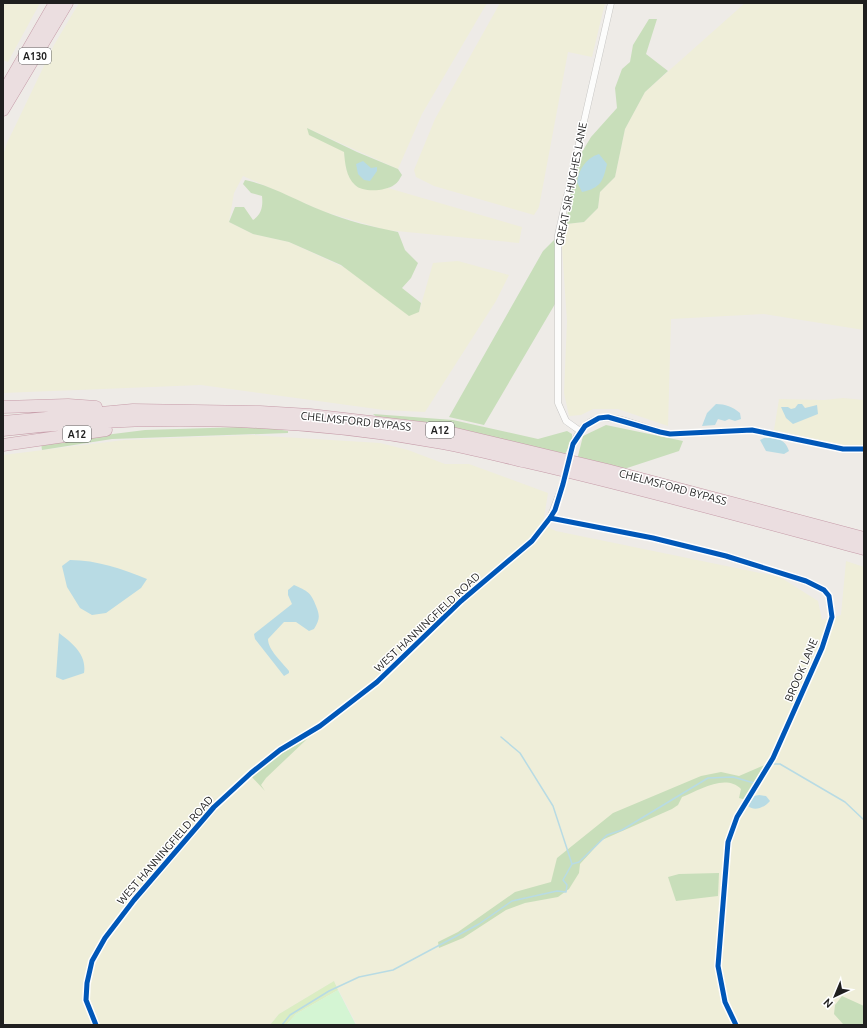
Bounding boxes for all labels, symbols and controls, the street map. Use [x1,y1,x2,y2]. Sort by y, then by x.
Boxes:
road number: A130 [19,48,51,64]
street label: GREAT SIR HUGHES LANE [553,121,589,247]
street label: CHELMSFORD BYPASS [300,409,412,433]
road number: A12 [426,422,454,438]
road number: A12 [63,426,91,442]
street label: CHELMSFORD BYPASS [618,467,728,507]
street label: WEST HANNINGFIELD ROAD [372,570,482,674]
street label: BROOK LANE [782,637,820,703]
street label: WEST HANNINGFIELD ROAD [115,793,216,907]
north arrow [815,976,855,1016]
text: N [821,996,835,1010]

